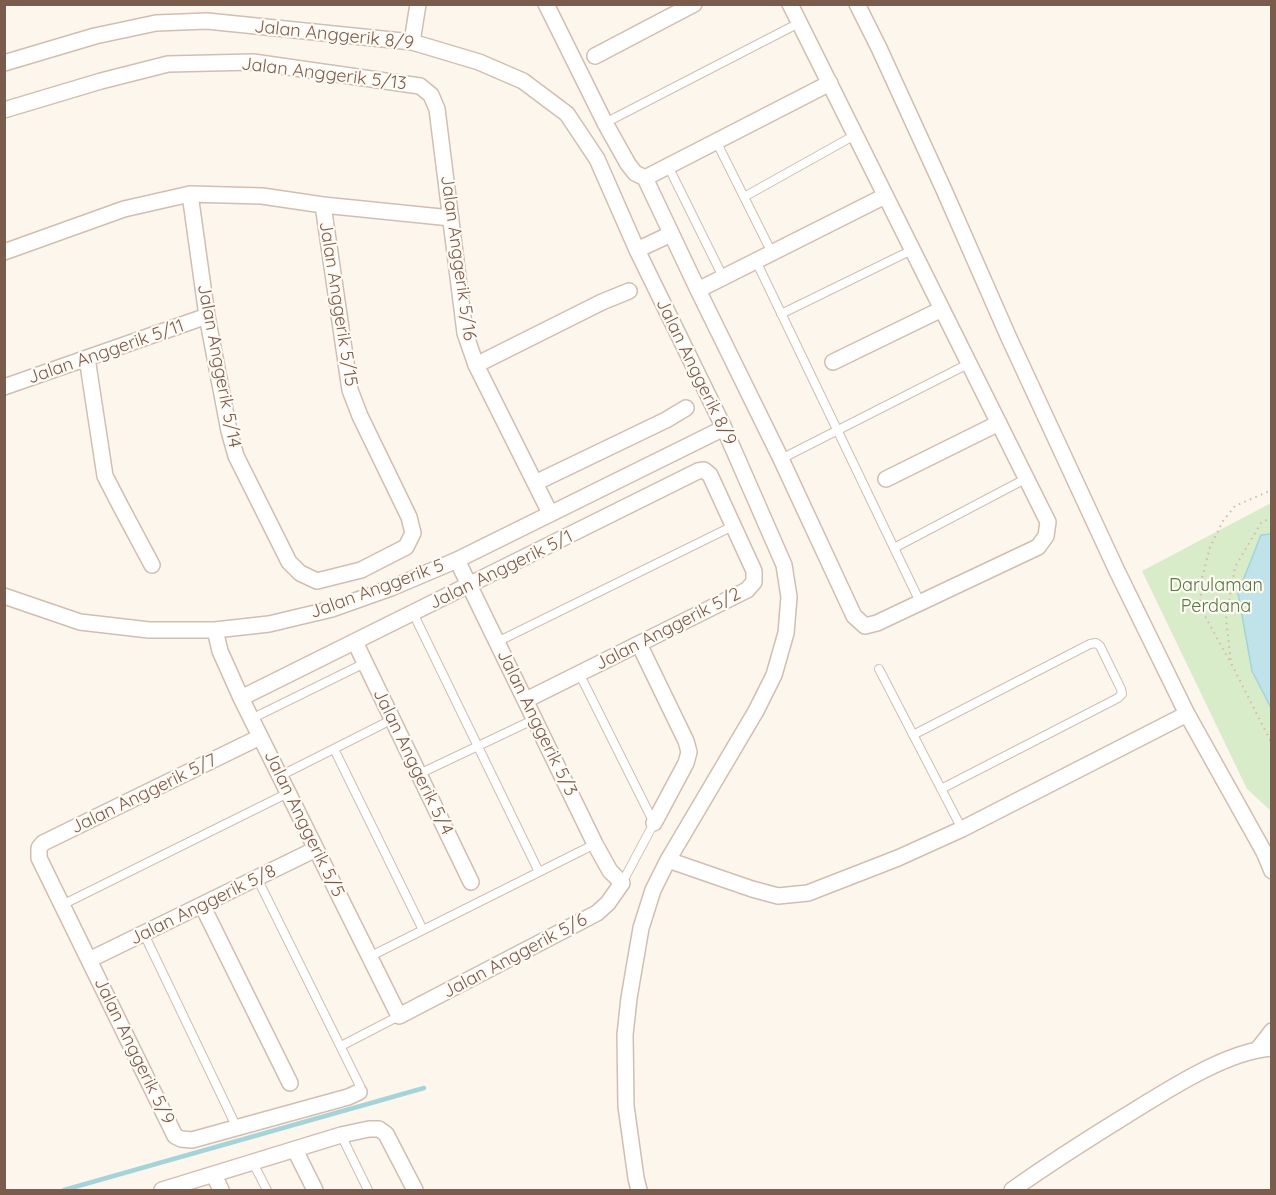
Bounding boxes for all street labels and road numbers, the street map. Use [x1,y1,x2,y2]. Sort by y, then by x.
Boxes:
street label: Jalan Anggerik 8/9 [253,16,415,54]
street label: Jalan Anggerik 5/13 [240,53,408,95]
street label: Jalan Anggerik 5/16 [436,174,480,342]
street label: Jalan Anggerik 5/15 [314,220,362,388]
street label: Jalan Anggerik 5/14 [193,282,245,450]
street label: Jalan Anggerik 8/9 [651,295,741,449]
street label: Jalan Anggerik 5/11 [25,315,187,389]
street label: Jalan Anggerik 5/1 [426,526,576,614]
street label: Jalan Anggerik 5 [307,555,447,623]
street label: Jalan Anggerik 5/2 [592,583,744,675]
street label: Jalan Anggerik 5/3 [492,646,582,800]
street label: Jalan Anggerik 5/4 [368,685,458,839]
street label: Jalan Anggerik 5/5 [259,747,349,901]
street label: Jalan Anggerik 5/7 [68,749,220,839]
street label: Jalan Anggerik 5/8 [126,860,280,950]
street label: Jalan Anggerik 5/6 [439,909,591,1003]
street label: Jalan Anggerik 5/9 [89,974,179,1128]

